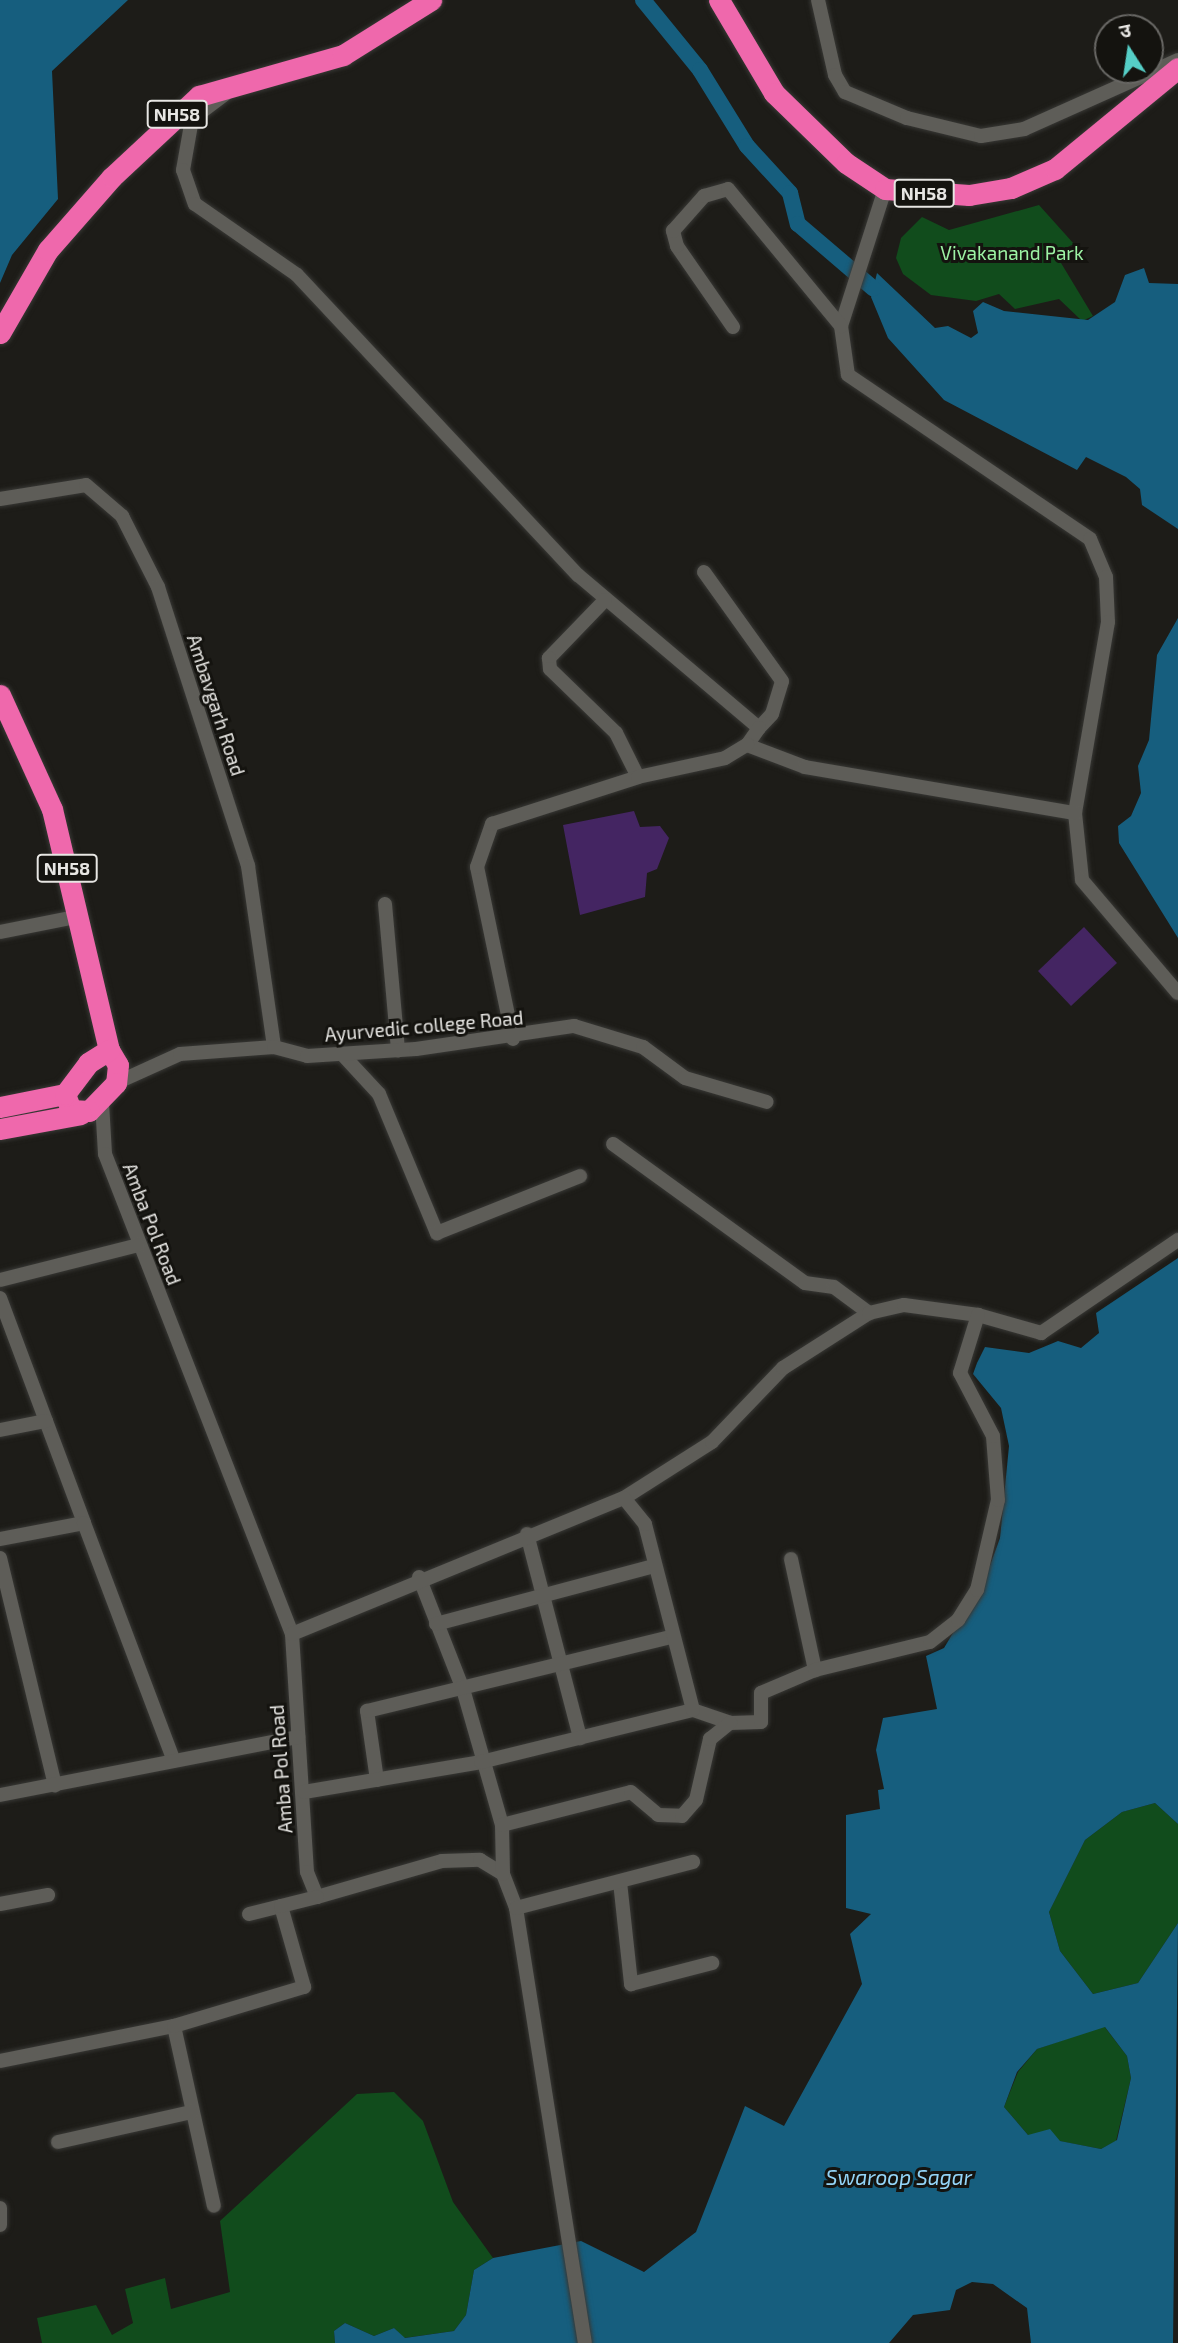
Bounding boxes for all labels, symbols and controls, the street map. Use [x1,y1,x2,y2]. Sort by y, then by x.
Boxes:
north arrow [1094,14,1164,84]
text: उ [1117,18,1133,42]
road number: NH58 [146,100,208,128]
road number: NH58 [892,178,956,208]
park label: Vivakanand Park [940,242,1084,264]
street label: Ambavgarh Road [182,631,250,779]
road number: NH58 [36,854,98,882]
street label: Ayurvedic college Road [324,1006,524,1046]
street label: Amba Pol Road [118,1159,186,1289]
street label: Amba Pol Road [265,1704,297,1834]
water label: Swaroop Sagar [826,2164,972,2190]

